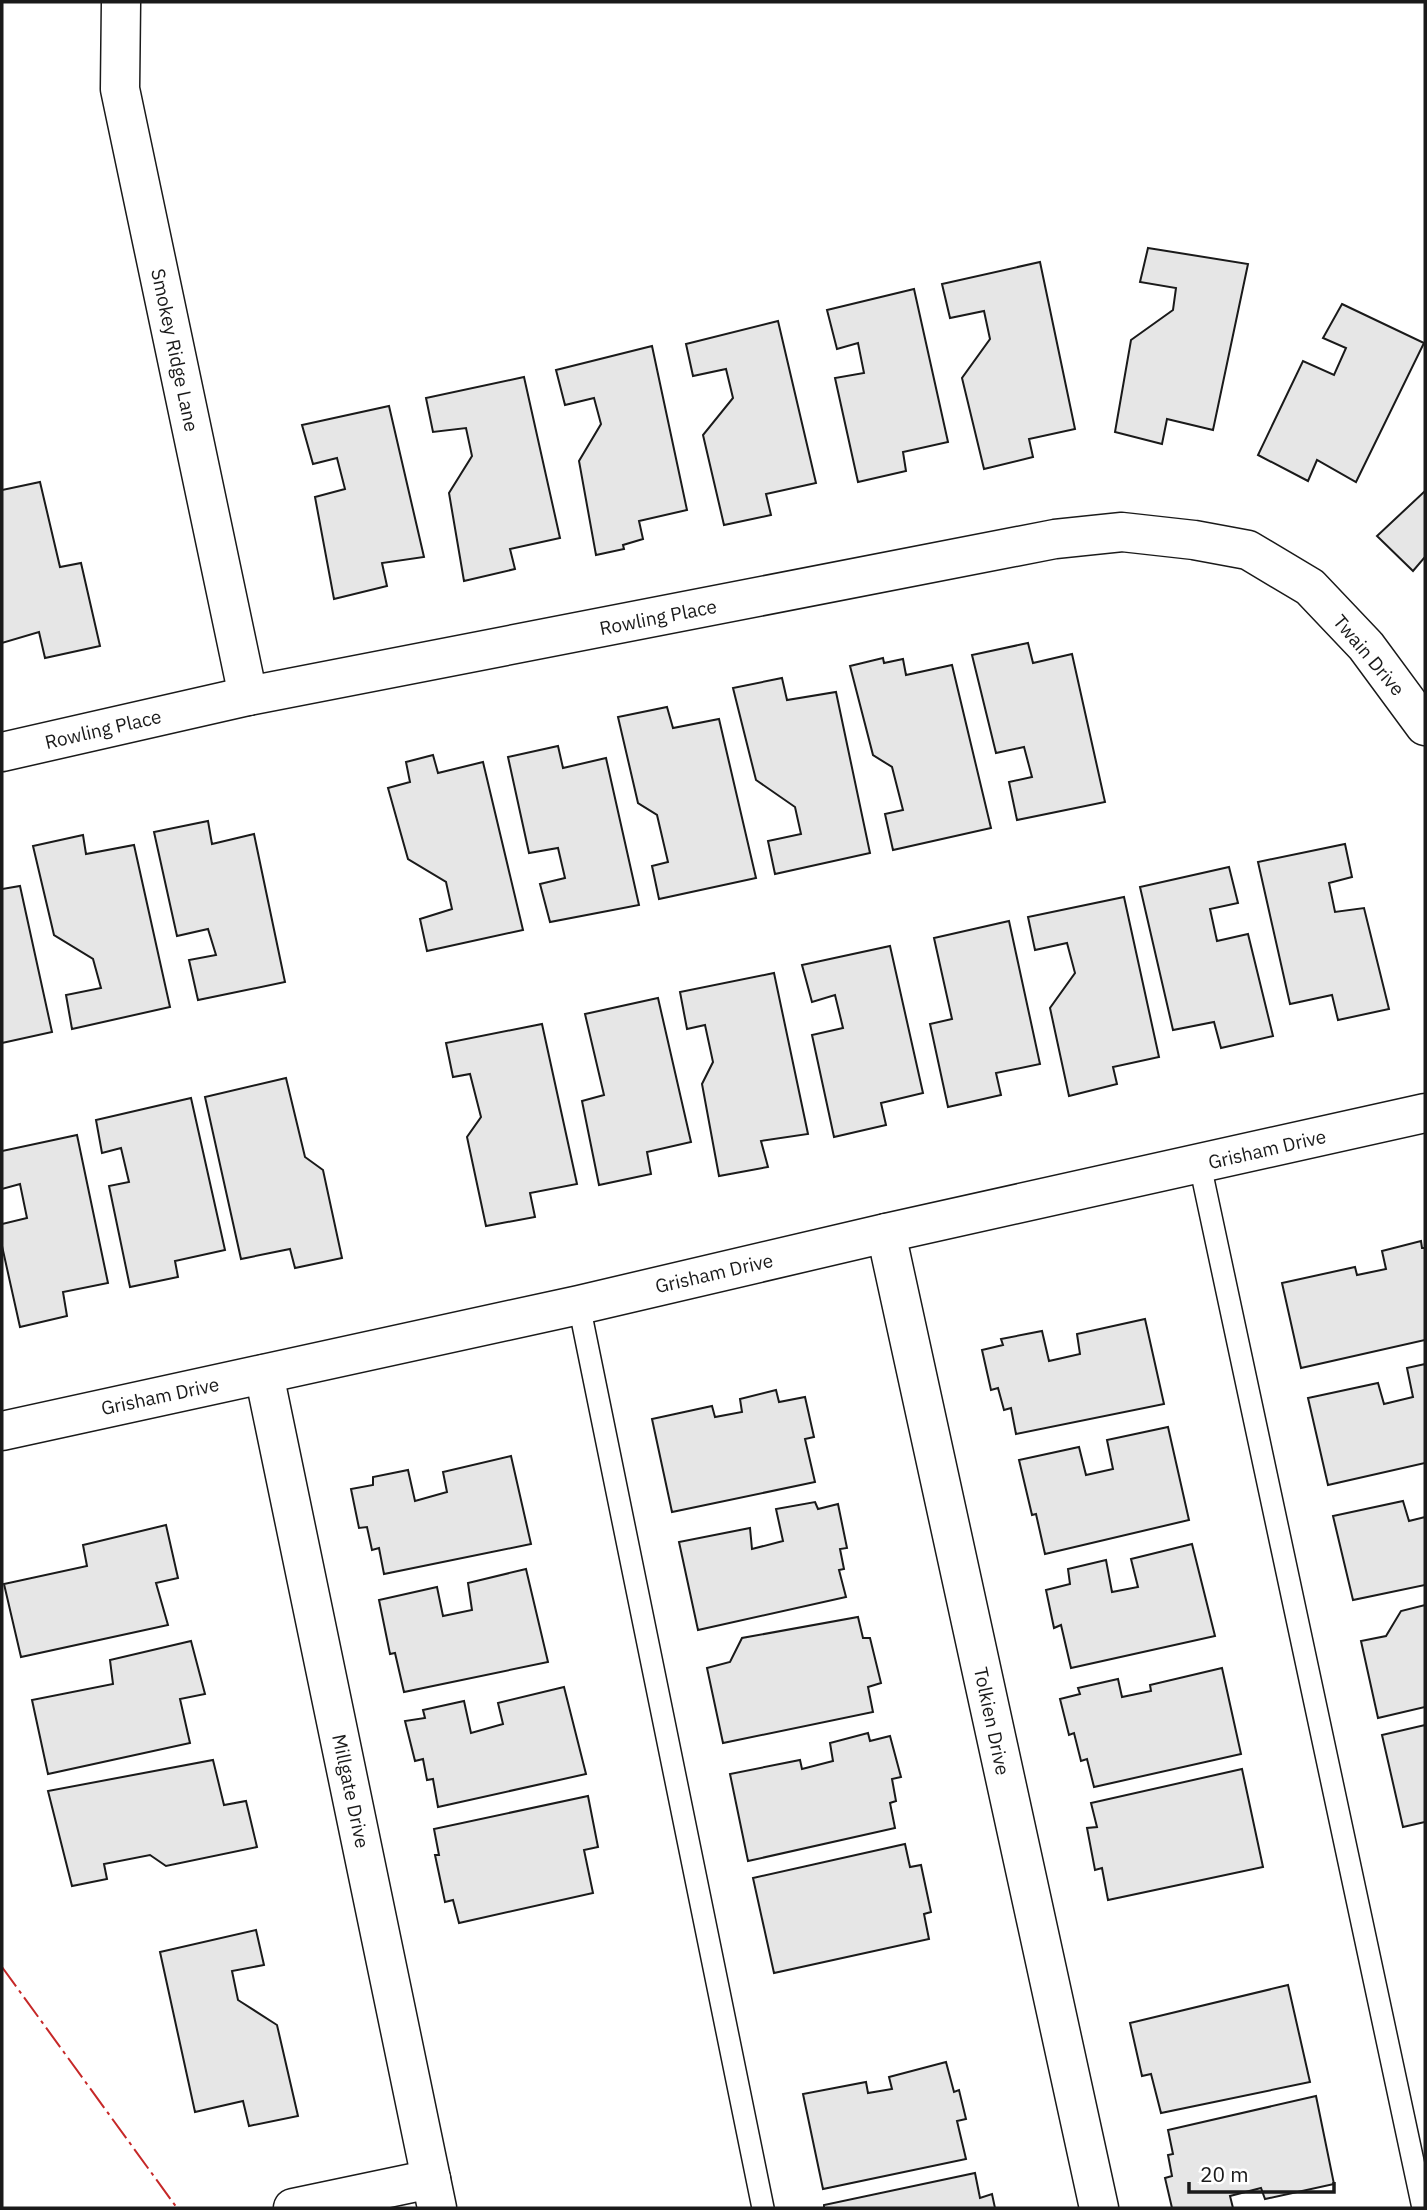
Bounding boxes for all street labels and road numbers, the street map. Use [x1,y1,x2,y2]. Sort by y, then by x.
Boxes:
street label: Smokey Ridge Lane [146,266,204,434]
street label: Rowling Place [597,594,719,640]
street label: Twain Drive [1328,609,1410,701]
street label: Rowling Place [42,704,164,754]
street label: Grisham Drive [1206,1124,1328,1174]
street label: Grisham Drive [653,1248,775,1298]
street label: Grisham Drive [99,1372,221,1420]
street label: Tolkien Drive [969,1665,1015,1777]
street label: Millgate Drive [327,1732,375,1850]

